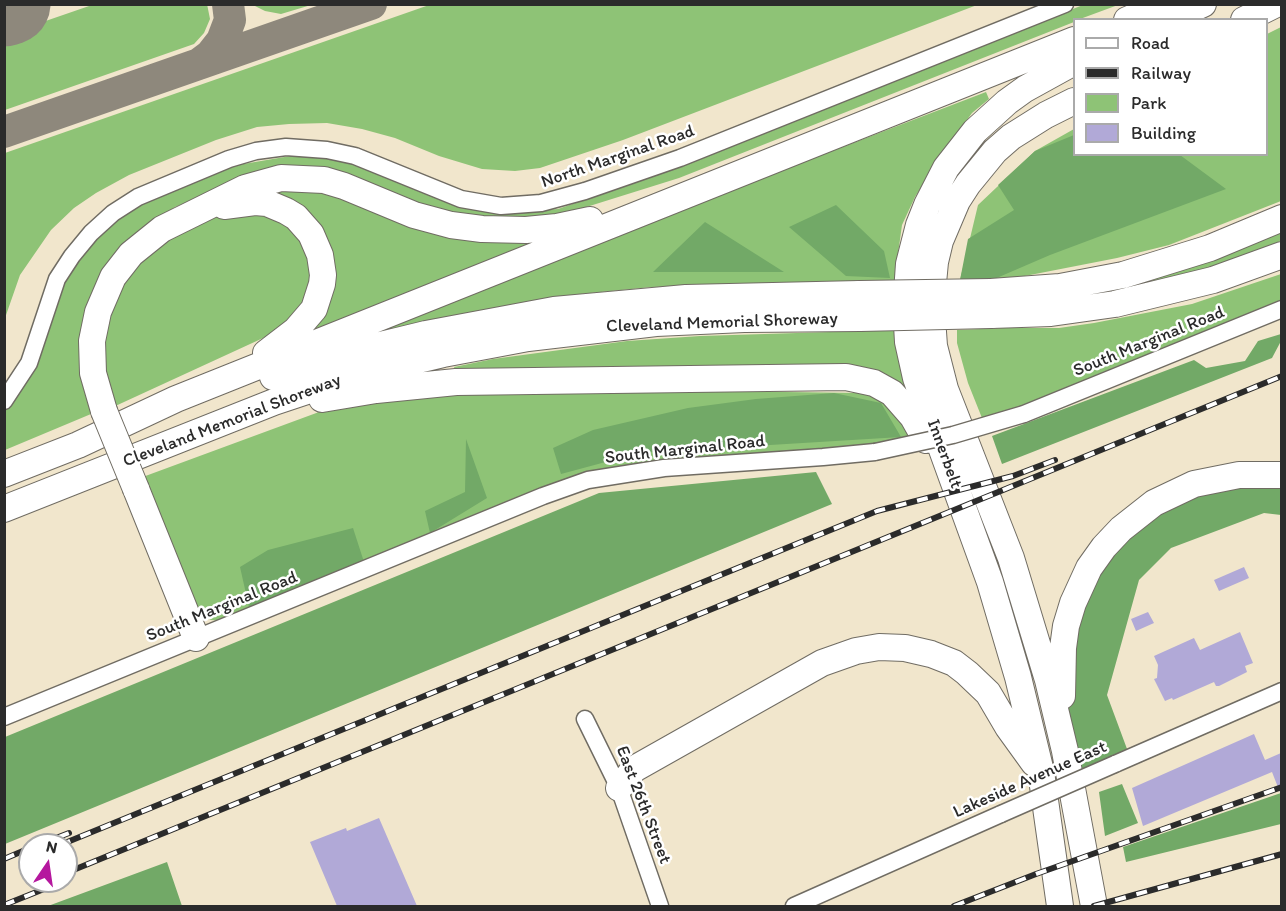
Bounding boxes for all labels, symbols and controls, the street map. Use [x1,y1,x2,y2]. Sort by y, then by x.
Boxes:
legend [1073,18,1268,156]
text: Road [1131,32,1170,54]
text: Railway [1131,62,1191,84]
text: Park [1131,92,1166,114]
street label: North Marginal Road [538,121,698,193]
text: Building [1131,122,1196,144]
street label: South Marginal Road [1070,302,1228,382]
street label: Cleveland Memorial Shoreway [606,308,838,338]
street label: Cleveland Memorial Shoreway [120,369,344,473]
street label: Innerbelt [922,416,966,492]
street label: South Marginal Road [604,431,766,469]
street label: South Marginal Road [143,567,301,647]
street label: Lakeside Avenue East [950,736,1110,824]
street label: East 26th Street [611,743,675,867]
north arrow [18,833,78,893]
text: N [44,836,59,857]

